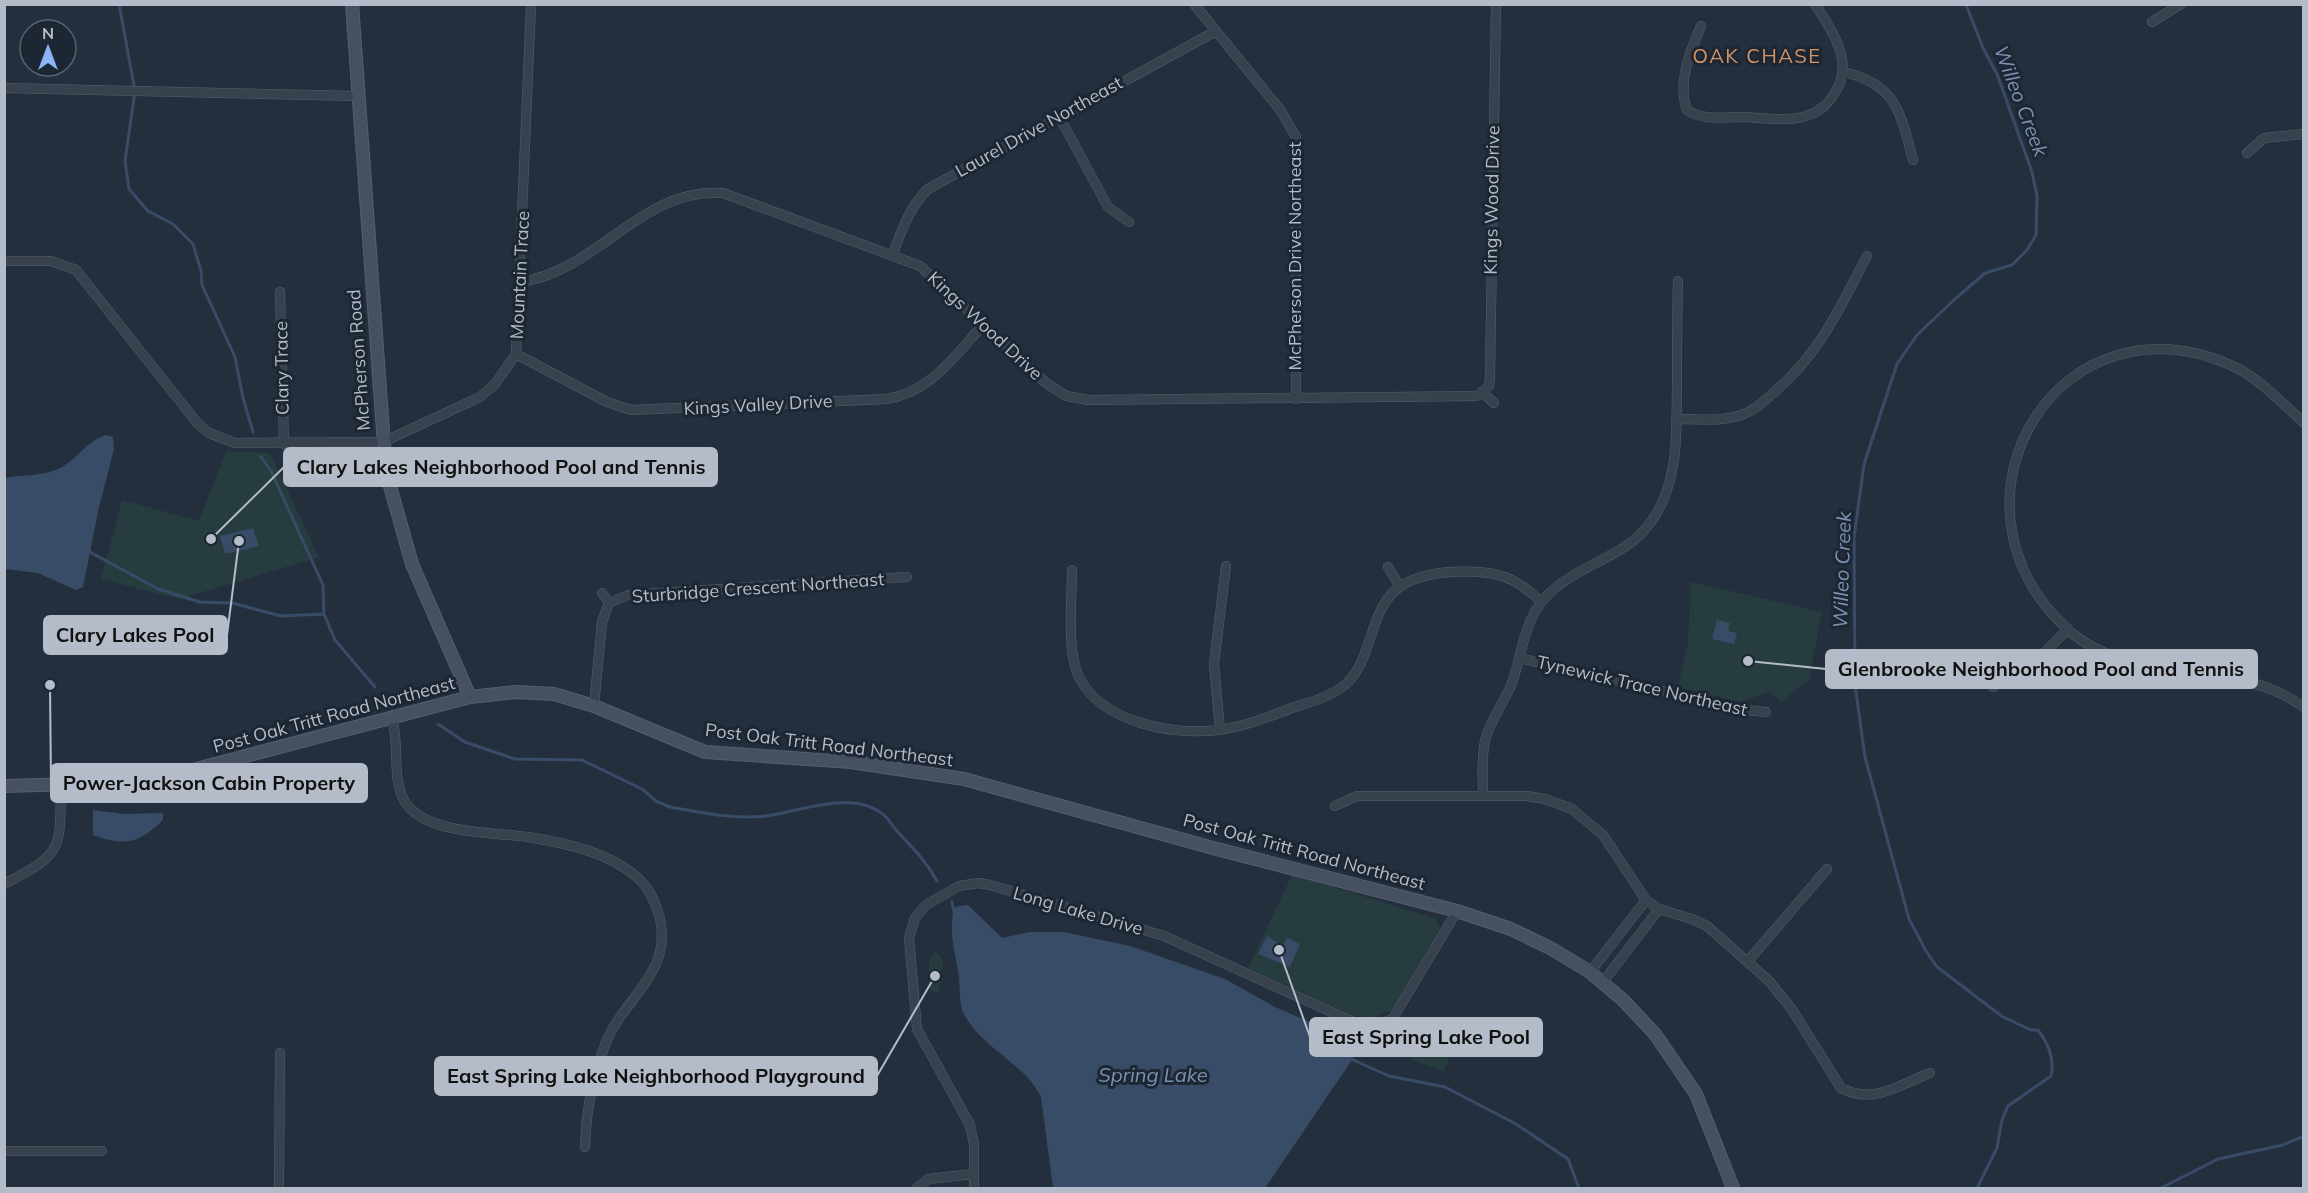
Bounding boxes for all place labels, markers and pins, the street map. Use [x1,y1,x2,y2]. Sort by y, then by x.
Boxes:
callout: Clary Lakes Neighborhood Pool and Tennis [284,448,717,486]
callout: Clary Lakes Pool [44,616,227,654]
callout: Glenbrooke Neighborhood Pool and Tennis [1826,650,2257,688]
callout: Power-Jackson Cabin Property [51,764,367,802]
callout: East Spring Lake Pool [1310,1018,1542,1056]
callout: East Spring Lake Neighborhood Playground [435,1057,877,1095]

